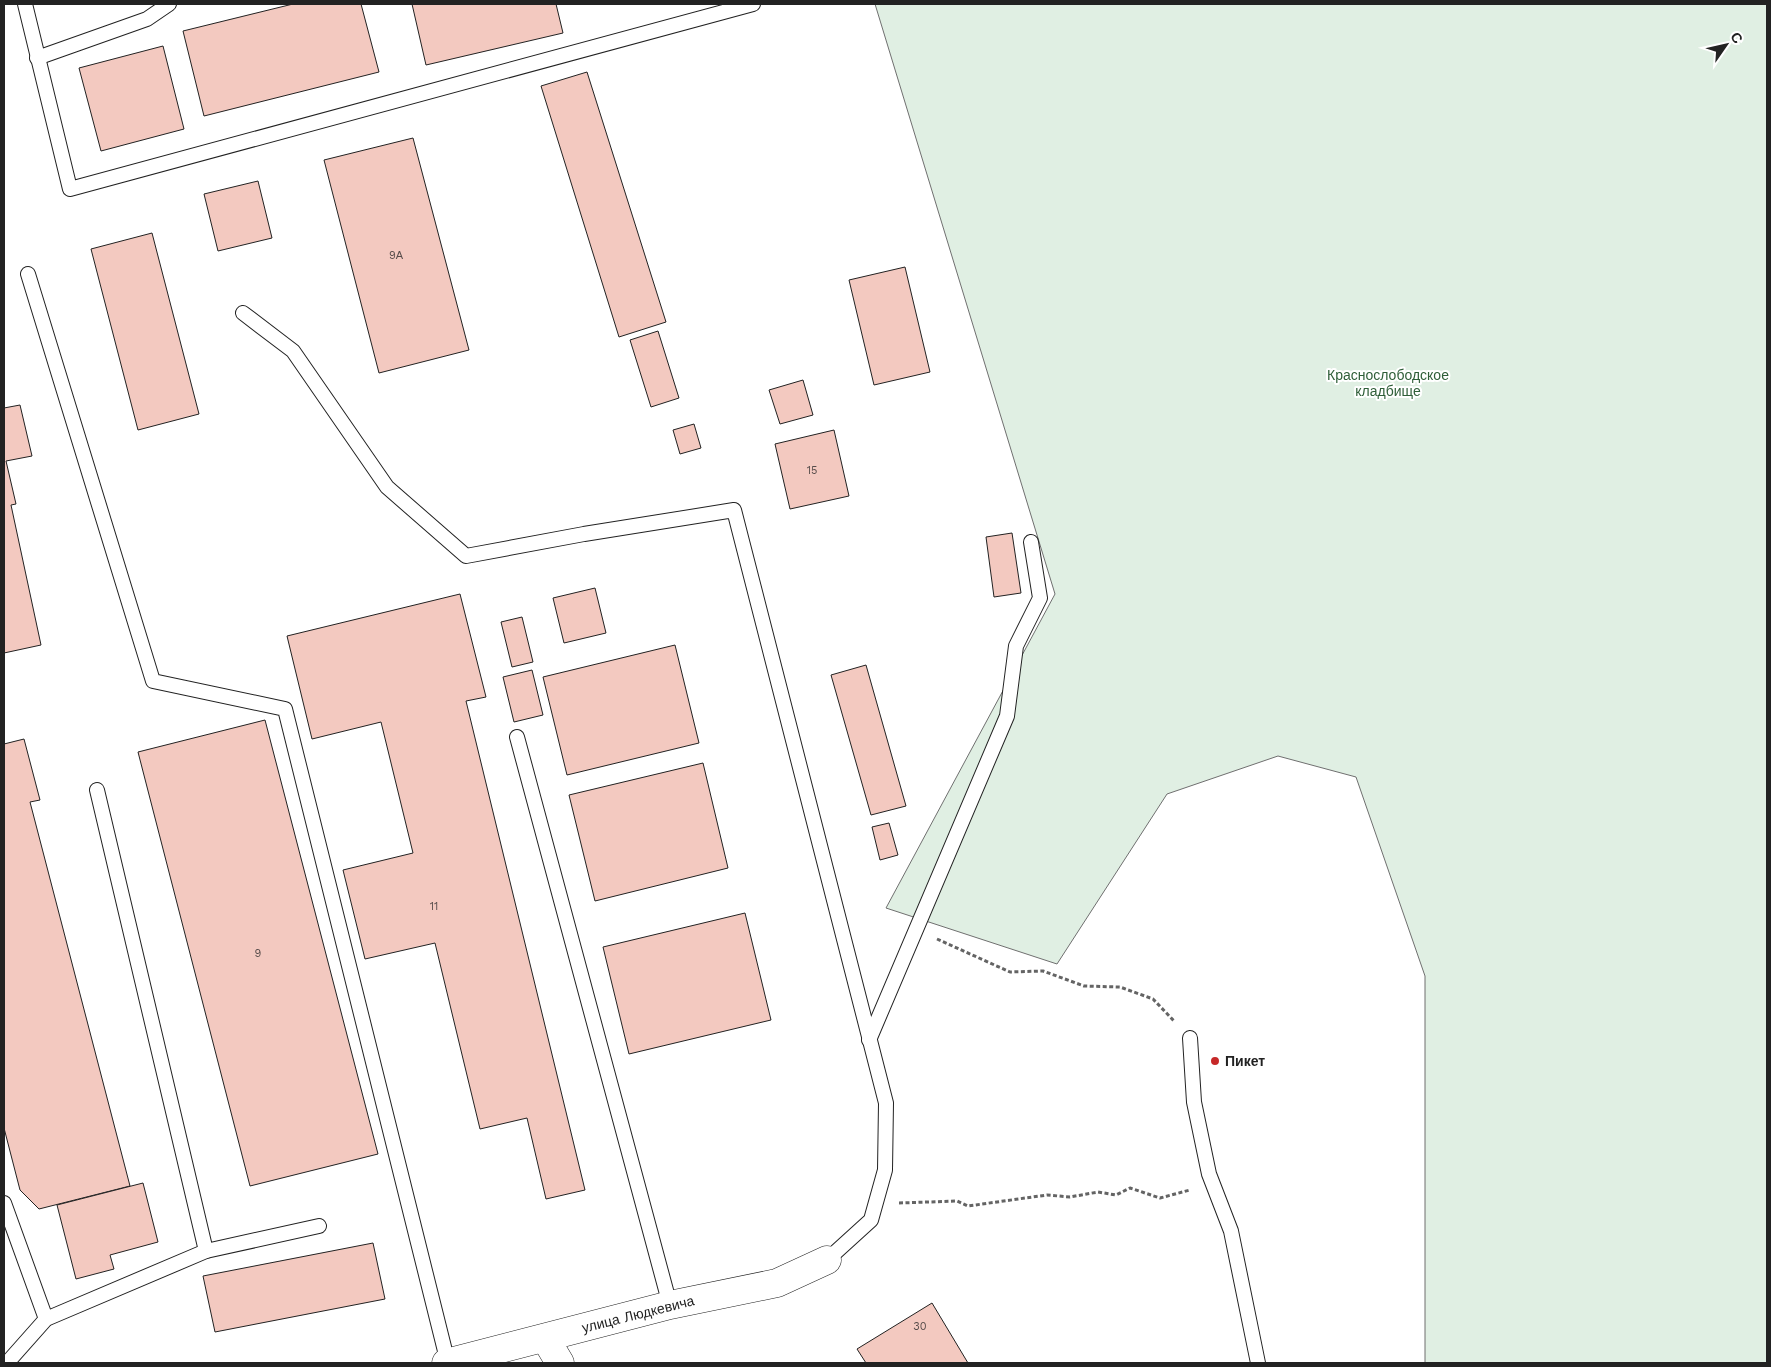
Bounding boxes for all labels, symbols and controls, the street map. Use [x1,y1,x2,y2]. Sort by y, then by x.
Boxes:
north arrow [1701,20,1751,70]
text: С [1727,29,1746,46]
house number: 9А [389,249,404,262]
park label: Краснослободское кладбище [1327,367,1449,399]
house number: 15 [807,464,817,477]
house number: 11 [430,900,438,913]
house number: 9 [255,947,262,960]
place label: Пикет [1225,1053,1265,1069]
marker: Пикет [1209,1055,1221,1067]
street label: улица Людкевича [580,1292,696,1336]
house number: 30 [913,1320,927,1333]

